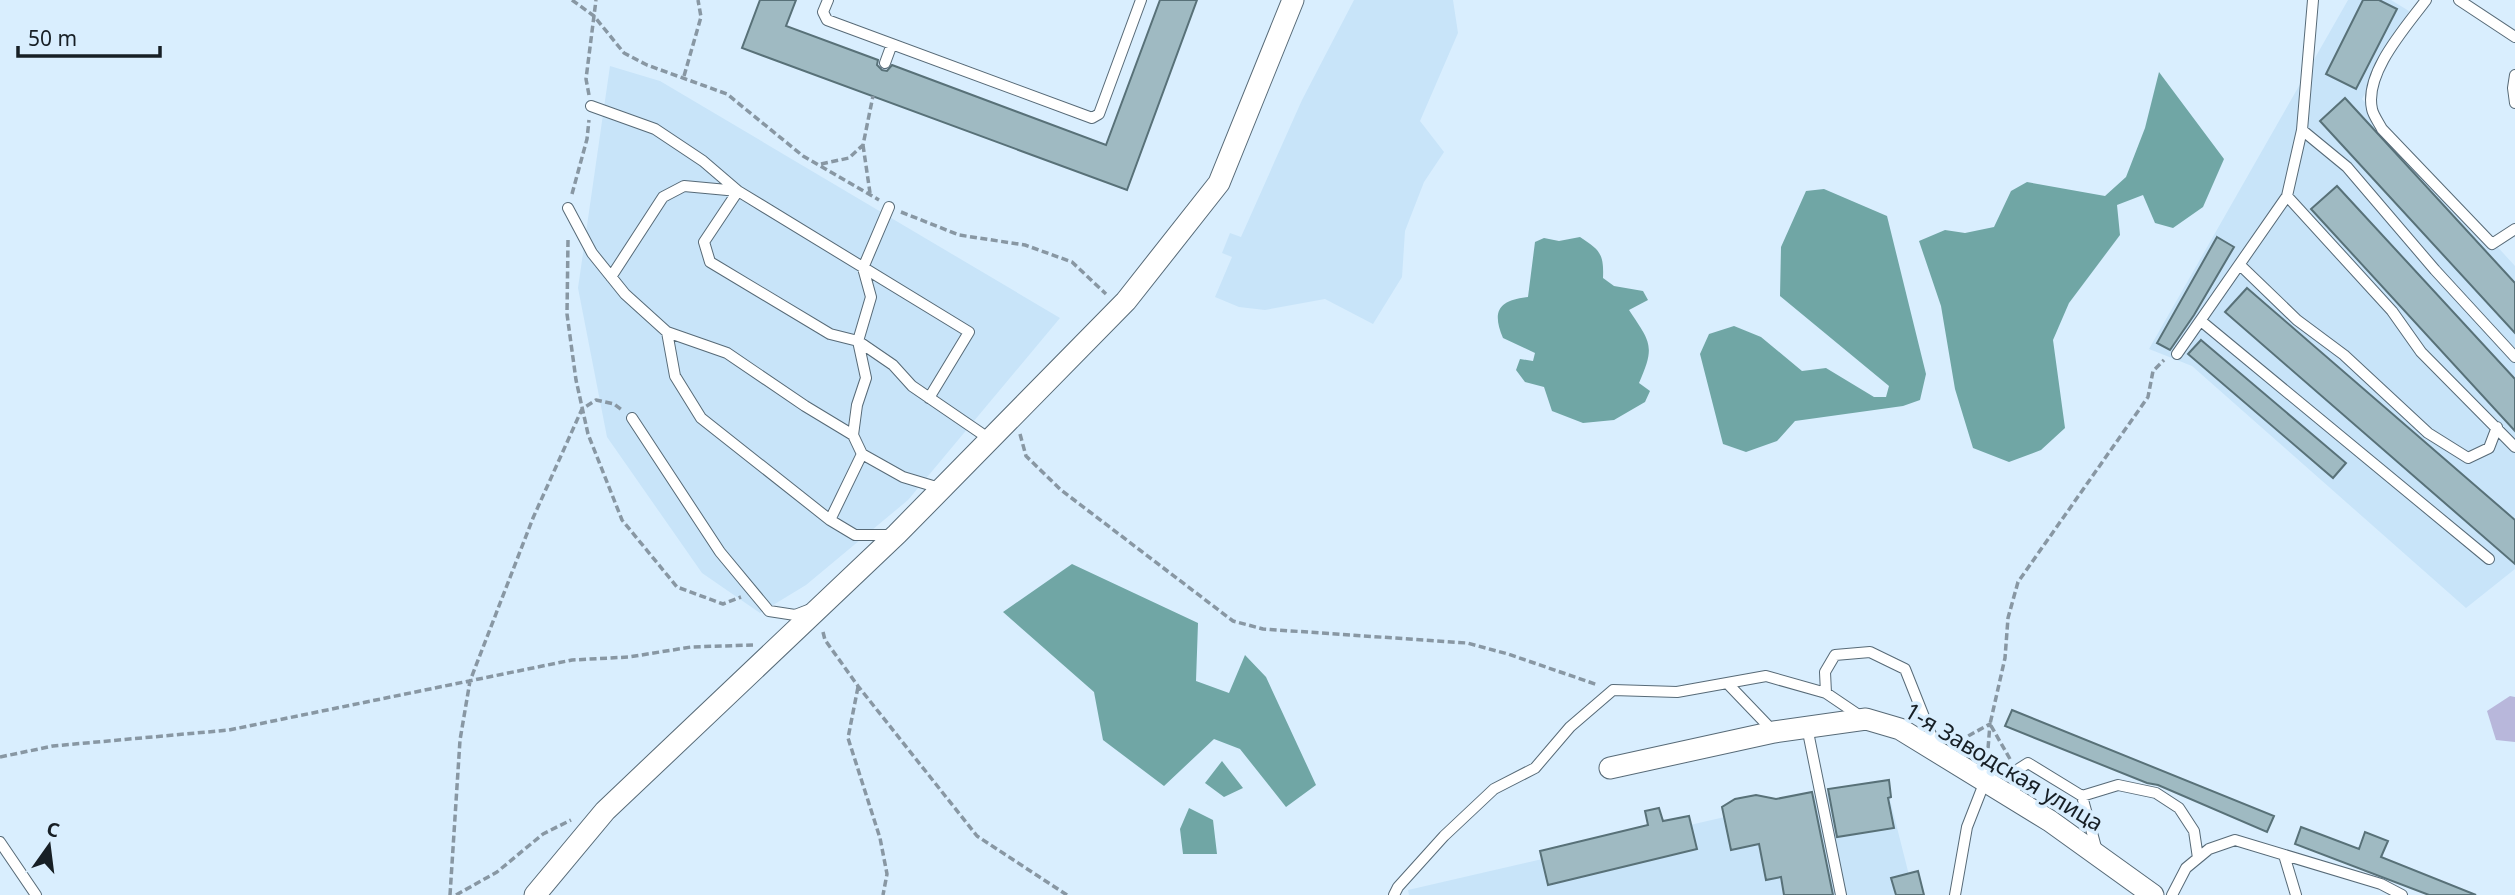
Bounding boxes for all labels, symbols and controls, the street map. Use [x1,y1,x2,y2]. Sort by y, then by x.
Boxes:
scale bar [18,14,159,58]
text: 50 m [28,24,77,52]
street label: 1-я Заводская улица [1899,694,2110,838]
north arrow [14,811,84,881]
text: С [44,815,62,844]

